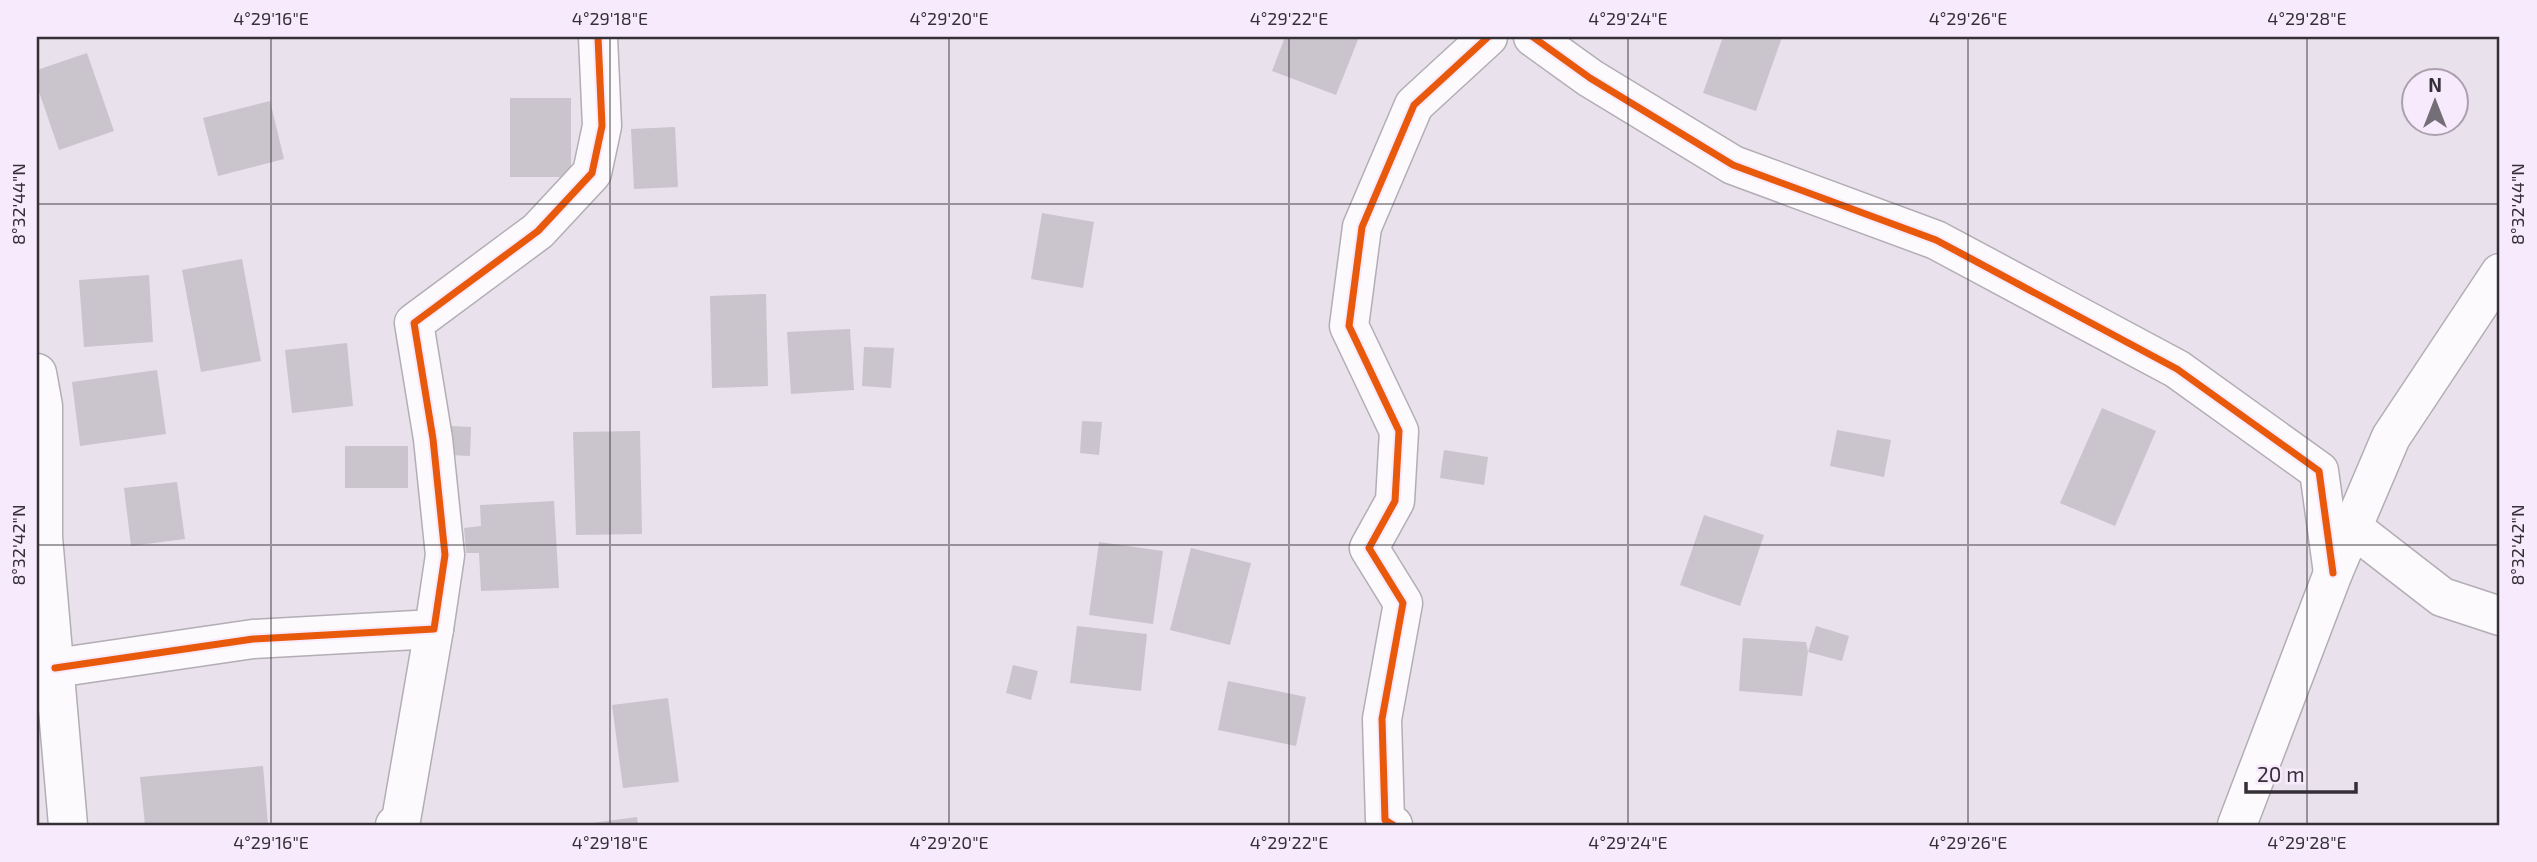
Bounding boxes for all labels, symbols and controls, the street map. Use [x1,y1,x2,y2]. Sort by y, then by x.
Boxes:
text: 4°29'16"E [233,7,309,29]
text: 4°29'18"E [572,7,648,29]
text: 4°29'20"E [909,7,989,29]
text: 4°29'22"E [1250,7,1328,29]
text: 4°29'24"E [1588,7,1668,29]
text: 4°29'26"E [1929,7,2007,29]
text: 4°29'28"E [2267,7,2347,29]
north arrow [2400,66,2470,136]
text: N [2428,73,2442,96]
text: 8°32'44"N [7,163,29,245]
text: 8°32'44"N [2506,163,2528,245]
text: 8°32'42"N [7,504,29,586]
text: 8°32'42"N [2506,504,2528,586]
scale bar [2246,750,2357,794]
text: 20 m [2257,761,2305,786]
text: 4°29'16"E [233,831,309,853]
text: 4°29'18"E [572,831,648,853]
text: 4°29'20"E [909,831,989,853]
text: 4°29'22"E [1250,831,1328,853]
text: 4°29'24"E [1588,831,1668,853]
text: 4°29'26"E [1929,831,2007,853]
text: 4°29'28"E [2267,831,2347,853]

